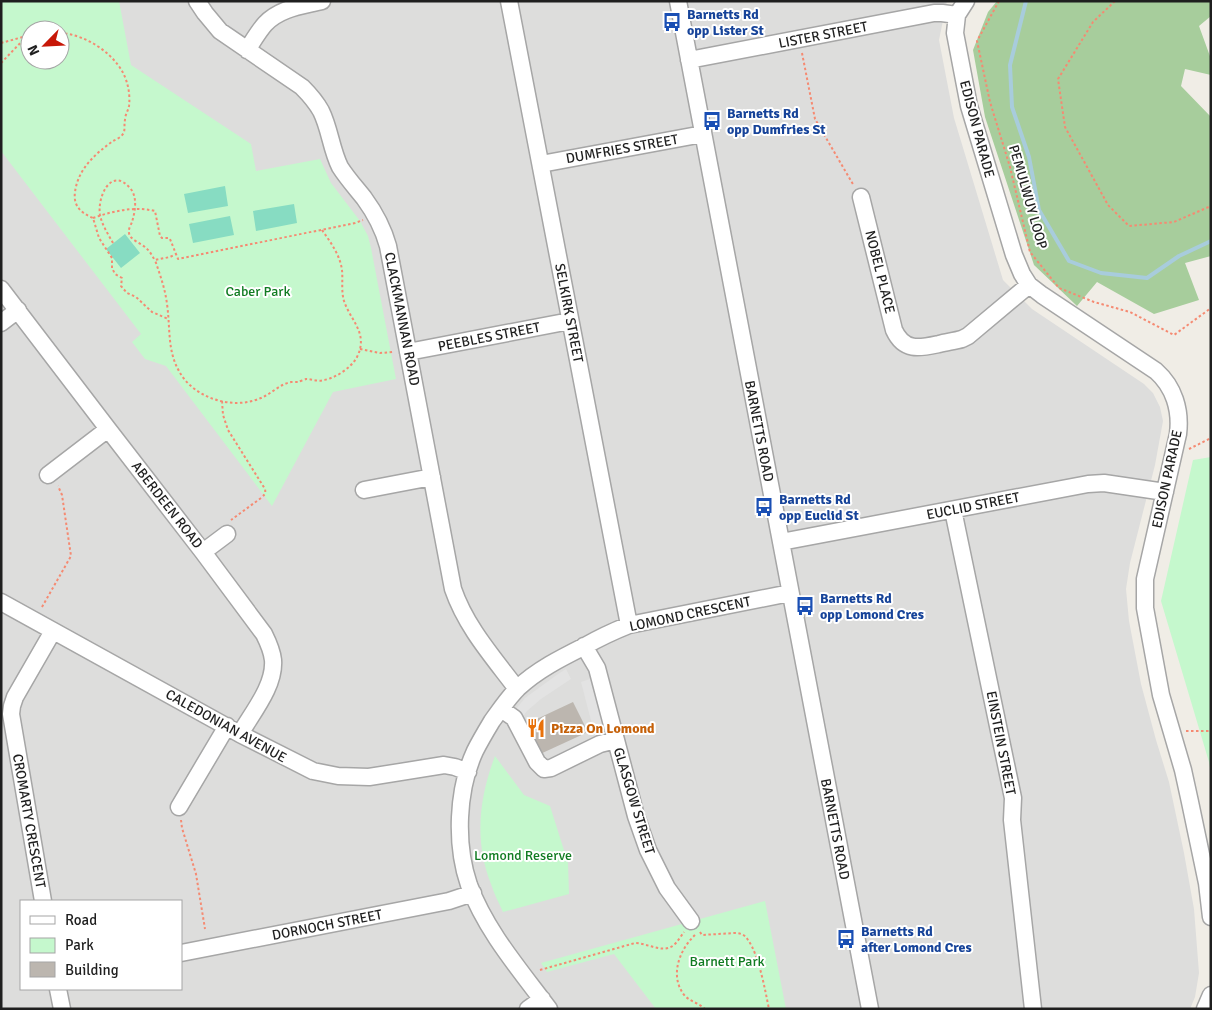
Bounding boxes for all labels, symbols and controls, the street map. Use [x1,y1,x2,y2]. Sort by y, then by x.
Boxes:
place label: Barnetts Rd opp Lister St [687,6,764,39]
bus stop icon: Barnetts Rd opp Lister St [661,11,683,33]
street label: LISTER STREET [777,18,869,52]
north arrow [20,20,70,70]
text: N [24,42,43,58]
street label: EDISON PARADE [956,78,998,180]
place label: Barnetts Rd opp Dumfries St [727,105,826,138]
bus stop icon: Barnetts Rd opp Dumfries St [701,110,723,132]
street label: DUMFRIES STREET [565,131,680,167]
street label: PEMULWUY LOOP [1005,143,1051,251]
street label: NOBEL PLACE [861,229,899,315]
street label: CLACKMANNAN ROAD [381,251,423,387]
street label: SELKIRK STREET [551,262,587,364]
park label: Caber Park [226,283,291,300]
street label: PEEBLES STREET [437,319,542,355]
street label: BARNETTS ROAD [741,379,777,483]
street label: EDISON PARADE [1148,428,1186,530]
street label: ABERDEEN ROAD [128,458,206,552]
street label: EUCLID STREET [925,489,1021,523]
place label: Barnetts Rd opp Euclid St [779,491,859,524]
bus stop icon: Barnetts Rd opp Euclid St [753,496,775,518]
place label: Barnetts Rd opp Lomond Cres [820,590,924,623]
street label: LOMOND CRESCENT [628,593,752,635]
bus stop icon: Barnetts Rd opp Lomond Cres [794,595,816,617]
street label: CALEDONIAN AVENUE [162,686,290,766]
street label: EINSTEIN STREET [983,689,1019,797]
restaurant icon: Pizza On Lomond [525,717,547,739]
place label: Pizza On Lomond [551,720,655,737]
street label: GLASGOW STREET [610,745,658,857]
street label: CROMARTY CRESCENT [9,752,49,890]
street label: BARNETTS ROAD [817,777,853,881]
park label: Lomond Reserve [474,847,572,864]
legend [20,900,182,990]
street label: DORNOCH STREET [270,906,384,944]
text: Road [65,911,97,929]
place label: Barnetts Rd after Lomond Cres [861,923,972,956]
bus stop icon: Barnetts Rd after Lomond Cres [835,928,857,950]
text: Park [65,936,94,954]
park label: Barnett Park [689,953,765,970]
text: Building [65,961,119,979]

